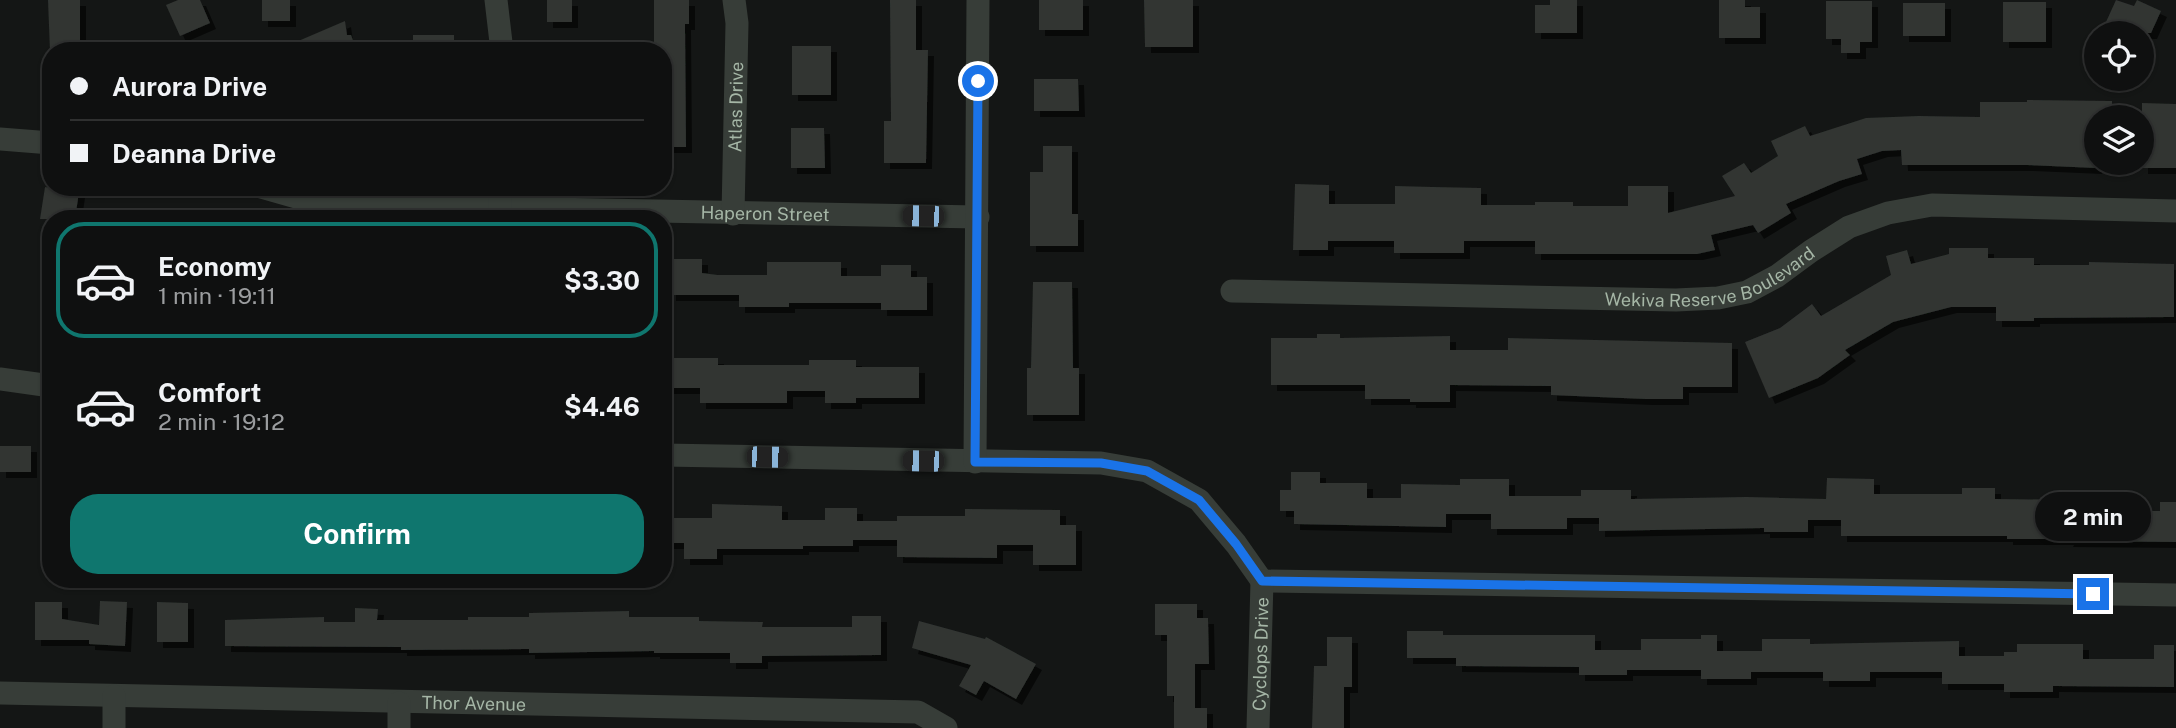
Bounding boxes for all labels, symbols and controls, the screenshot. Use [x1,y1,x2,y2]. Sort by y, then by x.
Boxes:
map controls [2084,21,2154,175]
button: locate [2084,21,2154,91]
street label: Atlas Drive [724,62,747,153]
route start [962,65,994,97]
text: Aurora Drive [112,71,267,102]
button: layers [2084,105,2154,175]
text: Deanna Drive [112,138,276,169]
street label: Haperon Street [700,201,830,225]
car [902,205,945,227]
street label: Wekiva Reserve Boulevard [1604,242,1818,311]
icon: car [74,249,137,312]
text: Economy [158,251,271,282]
text: $3.30 [564,265,640,296]
text: 1 min · 19:11 [158,282,276,309]
icon: car [74,375,137,438]
text: Comfort [158,377,261,408]
text: $4.46 [564,391,640,422]
text: 2 min · 19:12 [158,408,285,435]
car [746,446,789,468]
car [902,450,945,472]
callout: 2 min [2035,492,2151,542]
button: Confirm [70,494,644,574]
text: 2 min [2063,503,2123,530]
route end [2077,578,2109,610]
street label: Cyclops Drive [1248,597,1272,711]
street label: Thor Avenue [421,691,526,714]

